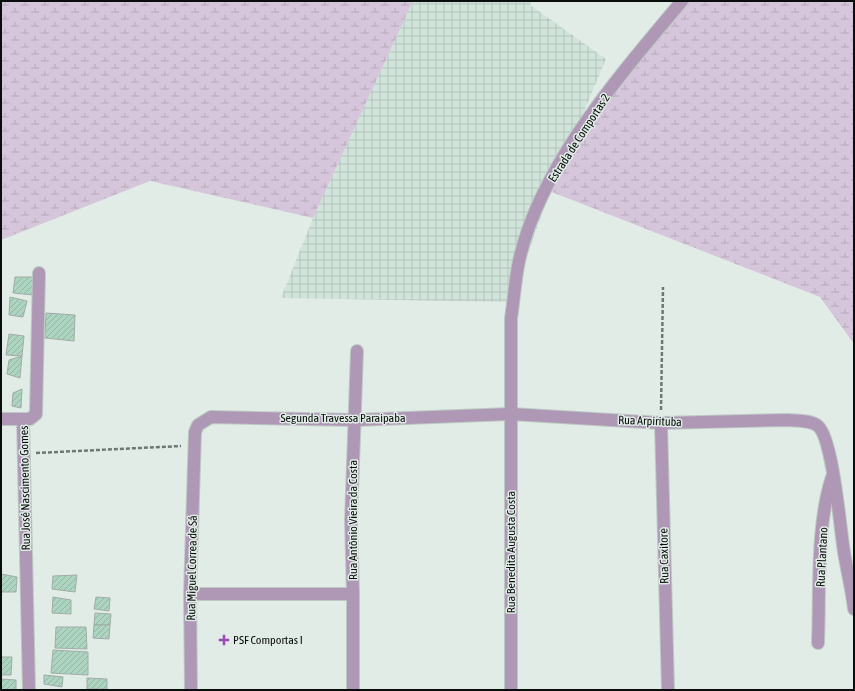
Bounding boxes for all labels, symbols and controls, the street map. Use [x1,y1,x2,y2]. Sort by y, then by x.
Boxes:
street label: Estrada de Comportas 2 [545,91,613,185]
street label: Segunda Travessa Paraipaba [281,411,405,425]
street label: Rua Arpirituba [618,413,682,429]
street label: Rua José Nascimento Gomes [17,425,33,551]
street label: Rua Antônio Vieira da Costa [346,460,360,580]
street label: Rua Benedita Augusta Costa [504,491,518,613]
street label: Rua Miguel Correa de Sá [184,515,200,621]
street label: Rua Plantano [813,526,831,587]
street label: Rua Caxitore [657,528,671,584]
place label: PSF Comportas I [233,633,303,647]
marker: PSF Comportas I [218,634,230,646]

